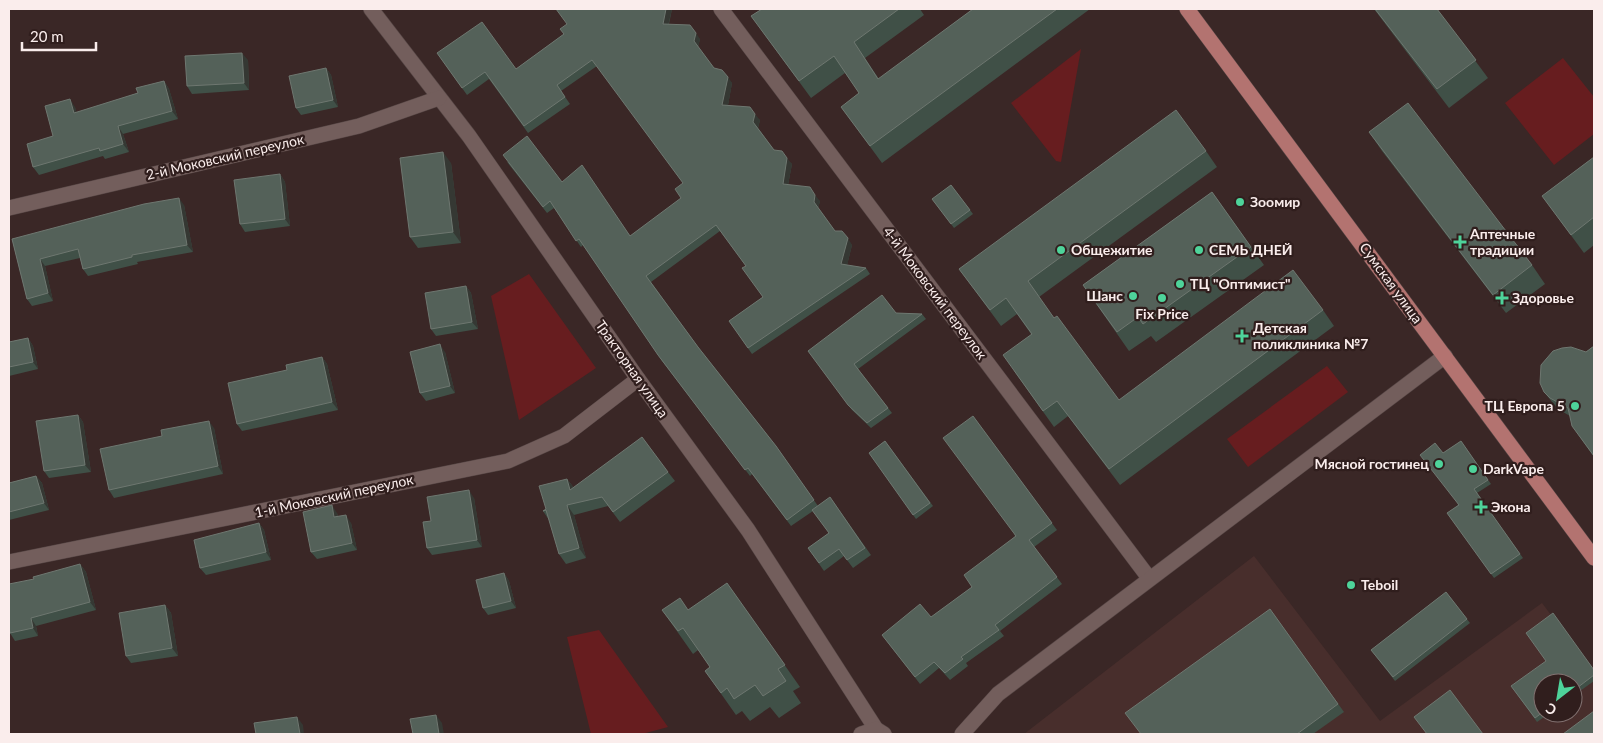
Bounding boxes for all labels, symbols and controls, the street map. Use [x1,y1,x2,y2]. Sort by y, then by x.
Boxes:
scale bar [22,20,96,52]
text: 20 m [30,27,64,45]
street label: 2-й Моковский переулок [144,130,306,183]
place label: Зоомир [1250,193,1300,210]
marker: Зоомир [1234,196,1246,208]
street label: 4-й Моковский переулок [880,223,991,363]
place label: Аптечные традиции [1469,225,1536,258]
marker: Аптечные традиции [1454,236,1466,248]
street label: Сумская улица [1356,239,1426,326]
place label: Общежитие [1071,241,1153,258]
place label: СЕМЬ ДНЕЙ [1209,241,1293,258]
marker: Общежитие [1055,244,1067,256]
marker: СЕМЬ ДНЕЙ [1193,244,1205,256]
place label: ТЦ "Оптимист" [1190,275,1291,292]
marker: ТЦ "Оптимист" [1174,278,1186,290]
place label: Шанс [1086,287,1123,304]
place label: Здоровье [1512,289,1574,306]
marker: Шанс [1127,290,1139,302]
marker: Fix Price [1156,292,1168,304]
marker: Здоровье [1496,292,1508,304]
place label: Fix Price [1135,305,1189,322]
street label: Тракторная улица [592,317,672,421]
place label: Детская поликлиника №7 [1253,319,1368,352]
marker: Детская поликлиника №7 [1235,329,1249,343]
place label: ТЦ Европа 5 [1485,397,1565,414]
marker: ТЦ Европа 5 [1569,400,1581,412]
place label: Мясной гостинец [1315,455,1429,472]
marker: Мясной гостинец [1433,458,1445,470]
place label: DarkVape [1483,460,1545,477]
marker: DarkVape [1467,463,1479,475]
street label: 1-й Моковский переулок [253,470,415,521]
place label: Экона [1491,498,1531,515]
marker: Экона [1475,501,1487,513]
place label: Teboil [1361,576,1398,593]
marker: Teboil [1345,579,1357,591]
north arrow [1533,673,1583,723]
text: С [1542,700,1559,719]

